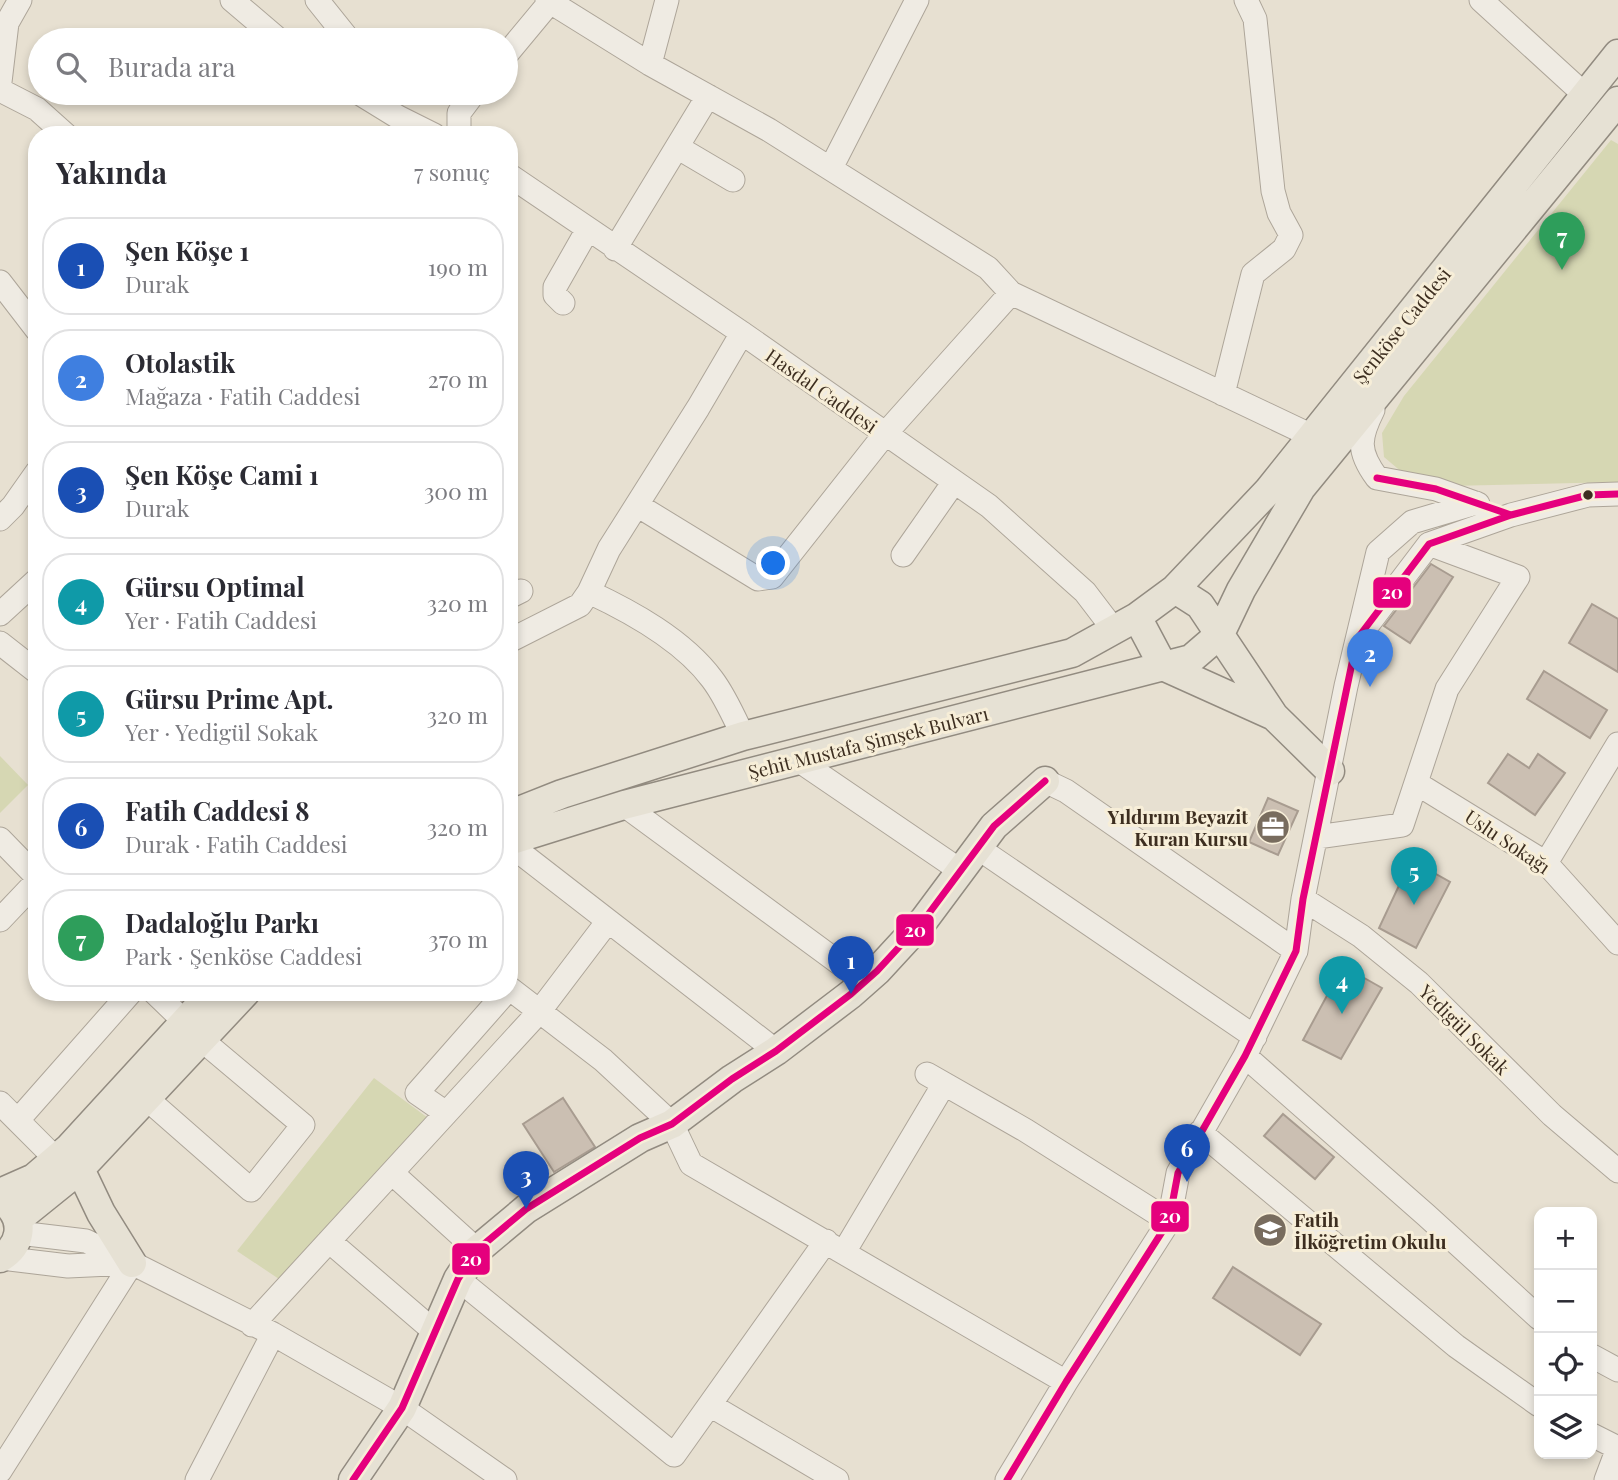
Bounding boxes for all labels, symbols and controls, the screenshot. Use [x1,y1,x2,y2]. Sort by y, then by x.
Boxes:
search box [28,28,518,105]
icon: search [52,48,90,86]
text: Burada ara [108,49,236,84]
text: Yakında [56,152,167,192]
text: 7 sonuç [414,156,490,187]
pin: 7 [1539,212,1585,270]
text: Şen Köşe 1 [125,233,249,268]
text: 1 [77,251,85,282]
text: 190 m [428,251,488,282]
street label: Şenköse Caddesi [1346,261,1456,389]
text: Durak [125,268,189,299]
street label: Hasdal Caddesi [761,342,884,439]
text: Otolastik [125,345,235,380]
text: 2 [75,363,87,394]
text: 270 m [428,363,488,394]
text: Mağaza · Fatih Caddesi [125,380,360,411]
text: Şen Köşe Cami 1 [125,457,319,492]
text: 3 [75,475,87,506]
text: 300 m [424,475,488,506]
unlabelled marker [1581,488,1595,502]
text: Durak [125,492,189,523]
your location [756,546,790,580]
text: Gürsu Optimal [125,569,304,604]
line badge: 20 [1372,576,1412,609]
text: 20 [1381,578,1403,604]
text: 4 [75,587,87,618]
text: 320 m [427,587,488,618]
text: Yer · Fatih Caddesi [125,604,317,635]
pin: 2 [1347,629,1393,687]
text: Gürsu Prime Apt. [125,681,334,716]
text: 5 [76,699,86,730]
text: 320 m [427,699,488,730]
street label: Şehit Mustafa Şimşek Bulvarı [745,699,991,784]
text: Yer · Yedigül Sokak [125,716,318,747]
text: Fatih Caddesi 8 [125,793,309,828]
place label: Yıldırım Beyazit Kuran Kursu [1107,803,1248,851]
street label: Uslu Sokağı [1460,803,1556,879]
office icon: Yıldırım Beyazit Kuran Kursu [1254,808,1292,846]
text: 6 [75,811,87,842]
text: 320 m [427,811,488,842]
text: Durak · Fatih Caddesi [125,828,348,859]
pin: 5 [1391,847,1437,905]
text: Dadaloğlu Parkı [125,905,319,940]
line badge: 20 [895,913,935,947]
text: 20 [904,916,926,942]
text: 7 [76,923,86,954]
text: 370 m [428,923,488,954]
pin: 1 [828,936,874,994]
text: Park · Şenköse Caddesi [125,940,362,971]
pin: 4 [1319,956,1365,1014]
street label: Yedigül Sokak [1413,977,1516,1080]
pin: 6 [1164,1124,1210,1182]
pin: 3 [503,1151,549,1209]
line badge: 20 [1150,1200,1190,1233]
text: 20 [1159,1202,1181,1228]
place label: Fatih İlköğretim Okulu [1294,1206,1447,1254]
map controls [1534,1207,1597,1459]
button: + [1534,1207,1597,1270]
school or university icon: Fatih İlköğretim Okulu [1251,1211,1289,1249]
line badge: 20 [451,1242,491,1276]
text: 20 [460,1245,482,1271]
button: − [1534,1270,1597,1333]
button: locate [1534,1333,1597,1396]
button: layers [1534,1396,1597,1459]

